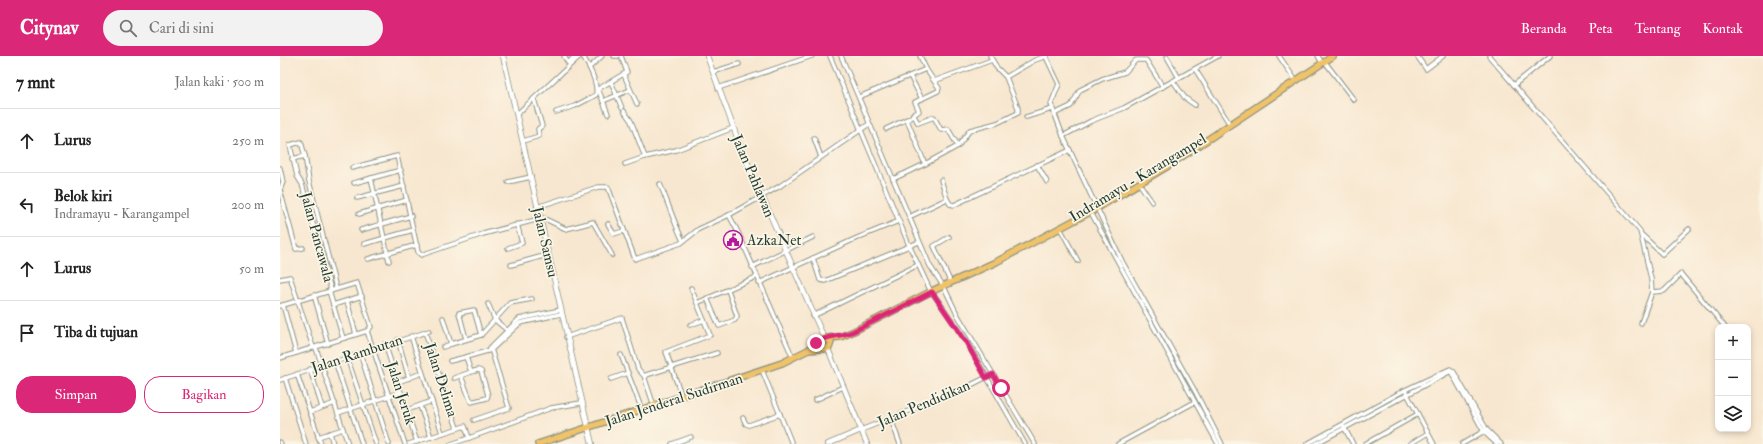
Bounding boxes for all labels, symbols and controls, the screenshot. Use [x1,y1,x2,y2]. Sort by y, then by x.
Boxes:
search box [103,10,383,46]
text: Citynav [20,16,79,40]
icon: search [117,17,139,39]
text: Cari di sini [149,19,214,38]
text: Beranda [1521,20,1567,37]
text: Peta [1589,20,1613,37]
text: Tentang [1635,20,1681,37]
text: Kontak [1703,20,1743,37]
text: 7 mnt [16,72,55,93]
text: Jalan kaki · 500 m [175,74,264,90]
street label: Indramayu - Karangampel [1066,129,1211,227]
icon: ahead [16,130,38,152]
text: Lurus [54,131,91,150]
street label: Jalan Pahlawan [726,131,779,221]
text: 250 m [232,133,264,149]
text: Belok kiri [54,187,112,206]
street label: Jalan Pancawala [295,189,338,285]
icon: left [16,194,38,216]
text: 200 m [231,197,264,213]
street label: Jalan Samsu [526,204,562,280]
text: Indramayu - Karangampel [54,206,190,222]
public building icon: AzkaNet [722,229,744,251]
place label: AzkaNet [746,231,802,250]
icon: ahead [16,258,38,280]
text: Lurus [54,259,91,278]
text: 50 m [239,261,264,277]
icon: arrive [16,322,38,344]
text: Tiba di tujuan [54,323,138,342]
map controls [1715,324,1751,432]
button: + [1715,324,1751,360]
street label: Jalan Rambutan [308,330,406,379]
route end [807,334,825,352]
street label: Jalan Delima [419,340,462,421]
street label: Jalan Jeruk [381,358,420,427]
button: − [1715,360,1751,396]
street label: Jalan Jenderal Sudirman [602,369,746,432]
button: Simpan [16,376,136,413]
button: Bagikan [144,376,264,413]
street label: Jalan Pendidikan [874,376,974,433]
route start [992,379,1010,397]
button: layers [1715,396,1751,432]

